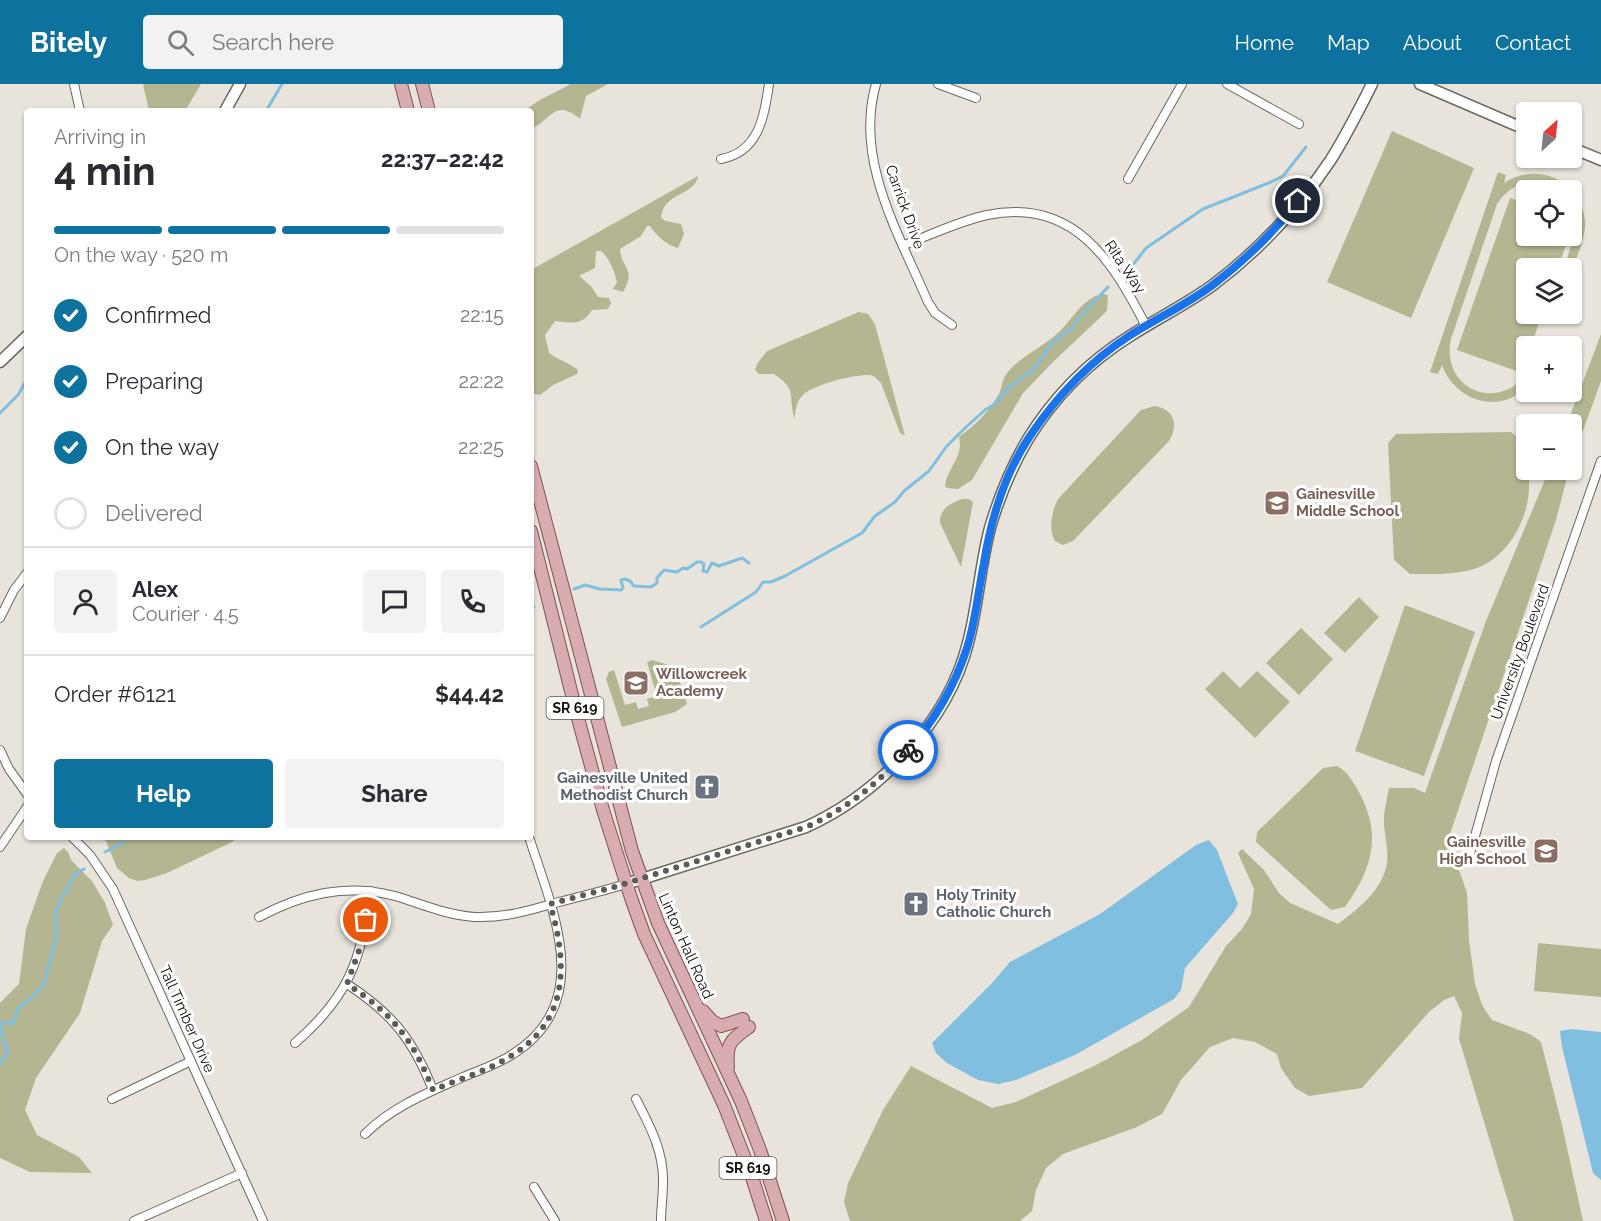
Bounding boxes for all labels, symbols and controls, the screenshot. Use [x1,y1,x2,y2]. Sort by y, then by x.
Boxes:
search box [143,15,563,69]
text: Bitely [30,26,107,59]
icon: search [164,26,197,59]
text: Search here [212,29,334,55]
text: Home [1235,30,1294,55]
text: Map [1327,30,1370,55]
text: About [1403,30,1462,55]
text: Contact [1495,30,1571,55]
north arrow [1516,102,1582,168]
map controls [1516,102,1582,480]
text: Arriving in [54,125,146,149]
text: 22:37–22:42 [381,146,504,172]
text: 4 min [54,148,155,194]
street label: Carrick Drive [881,163,929,252]
pin [1272,175,1323,226]
button: locate [1516,180,1582,246]
icon: home [1281,184,1314,217]
street label: Rita Way [1101,237,1149,297]
text: On the way · 520 m [54,243,228,267]
button: layers [1516,258,1582,324]
icon: check [54,299,87,332]
text: Confirmed [105,302,212,328]
text: 22:15 [460,303,504,327]
button: + [1516,336,1582,402]
icon: check [54,365,87,398]
text: Preparing [105,368,203,394]
text: 22:22 [459,369,504,393]
button: − [1516,414,1582,480]
icon: check [54,431,87,464]
text: On the way [105,434,219,460]
text: 22:25 [458,435,504,459]
place label: Gainesville Middle School [1296,485,1399,520]
school or university icon: Gainesville Middle School [1262,488,1292,518]
text: Delivered [105,500,203,526]
button: person [54,570,117,633]
button: chat [363,570,426,633]
button: phone [441,570,504,633]
text: Alex [132,576,178,602]
street label: University Boulevard [1487,582,1553,722]
text: Courier · 4.5 [132,602,239,626]
place label: Willowcreek Academy [656,665,747,700]
school or university icon: Willowcreek Academy [621,668,651,698]
text: Order #6121 [54,681,176,707]
text: $44.42 [435,681,504,707]
road number: SR 619 [546,697,604,719]
courier [878,720,938,780]
icon: bike [892,734,925,767]
button: Help [54,759,273,828]
button: Share [285,759,504,828]
place label: Gainesville United Methodist Church [557,769,688,804]
church icon: Gainesville United Methodist Church [692,772,722,802]
place label: Gainesville High School [1439,833,1526,868]
school or university icon: Gainesville High School [1531,836,1561,866]
place label: Holy Trinity Catholic Church [936,886,1051,921]
church icon: Holy Trinity Catholic Church [901,889,931,919]
street label: Linton Hall Road [655,890,717,1002]
pin [340,894,391,945]
icon: bag [349,903,382,936]
street label: Tall Timber Drive [155,963,219,1076]
road number: SR 619 [720,1157,777,1179]

